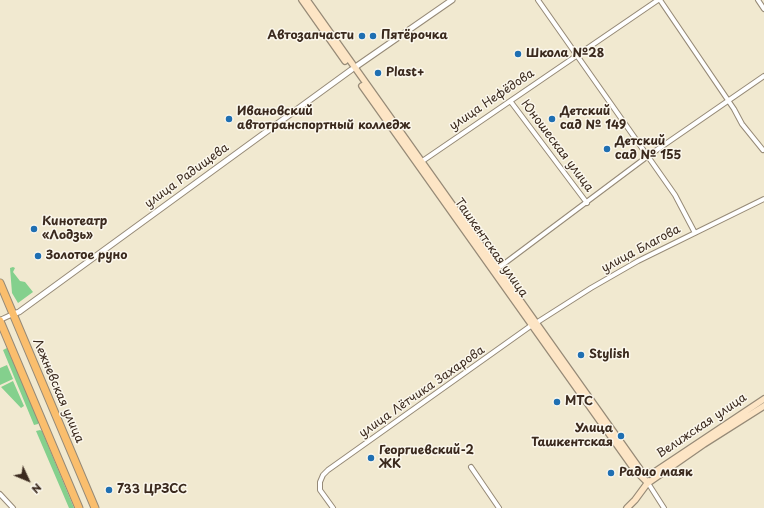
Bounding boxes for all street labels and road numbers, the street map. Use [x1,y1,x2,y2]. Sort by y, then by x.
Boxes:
street label: улица Нефёдова [447,66,537,134]
street label: Юношеская улица [518,97,596,195]
street label: улица Радищева [142,141,232,211]
street label: Ташкентская улица [451,196,531,300]
street label: улица Благова [599,222,683,276]
street label: Лежневская улица [30,337,86,445]
street label: улица Лётчика Захарова [357,343,487,441]
street label: Велижская улица [654,391,750,461]

